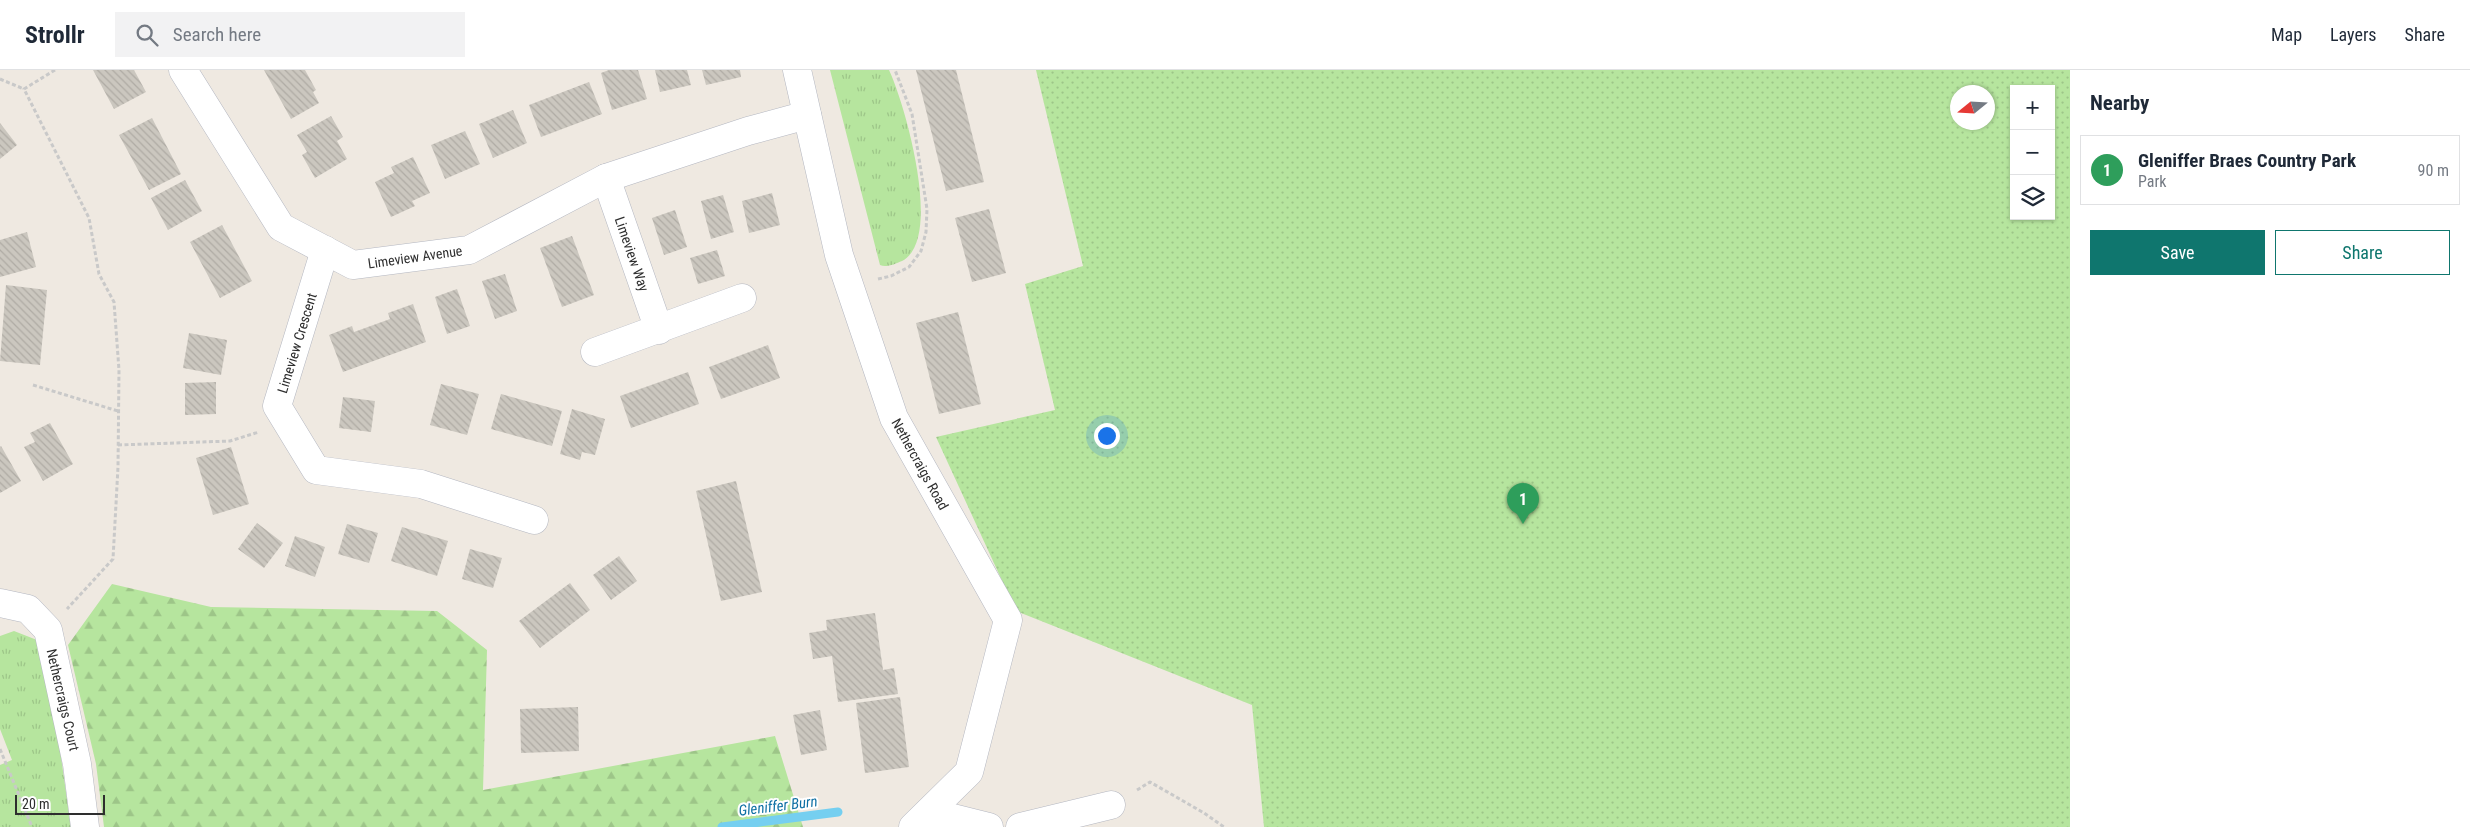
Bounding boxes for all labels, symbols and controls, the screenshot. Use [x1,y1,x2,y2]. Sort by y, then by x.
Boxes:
search box [115,12,465,57]
text: Strollr [25,21,85,49]
icon: search [133,21,161,49]
text: Search here [173,23,261,46]
text: Map [2271,24,2302,45]
text: Layers [2330,24,2377,45]
text: Share [2405,24,2445,45]
north arrow [1950,85,1995,130]
map controls [2010,85,2055,220]
button: + [2010,85,2055,130]
text: Nearby [2090,91,2149,115]
button: − [2010,130,2055,175]
text: Gleniffer Braes Country Park [2138,149,2356,172]
text: 1 [2103,161,2111,180]
text: 90 m [2417,161,2449,180]
text: Park [2138,172,2167,191]
button: layers [2010,175,2055,220]
street label: Limeview Way [612,215,652,294]
button: Save [2090,230,2265,275]
button: Share [2275,230,2450,275]
street label: Limeview Avenue [367,242,464,272]
street label: Limeview Crescent [274,291,320,395]
street label: Nethercraigs Road [888,416,952,512]
your location [1094,423,1120,449]
pin: 1 [1507,483,1539,524]
street label: Nethercraigs Court [43,647,83,753]
scale bar [15,792,105,815]
water label: Gleniffer Burn [738,792,818,820]
text: 20 m [22,796,50,812]

